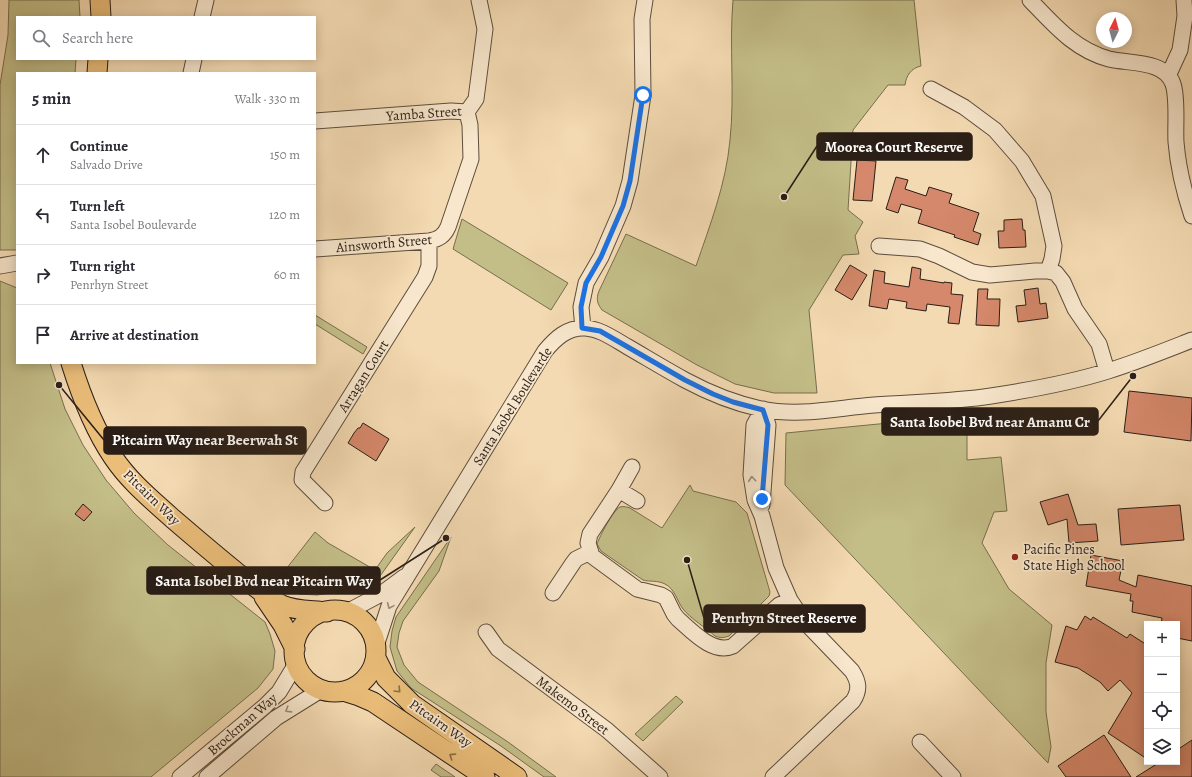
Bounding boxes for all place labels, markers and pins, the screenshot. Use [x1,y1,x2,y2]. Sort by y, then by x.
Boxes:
callout: Moorea Court Reserve [817,133,972,160]
callout: Santa Isobel Bvd near Amanu Cr [882,408,1098,435]
callout: Pitcairn Way near Beerwah St [104,427,306,454]
place label: Pacific Pines State High School [1023,540,1125,575]
marker: Pacific Pines State High School [1010,552,1020,562]
callout: Santa Isobel Bvd near Pitcairn Way [147,567,380,594]
callout: Penrhyn Street Reserve [704,605,865,632]

